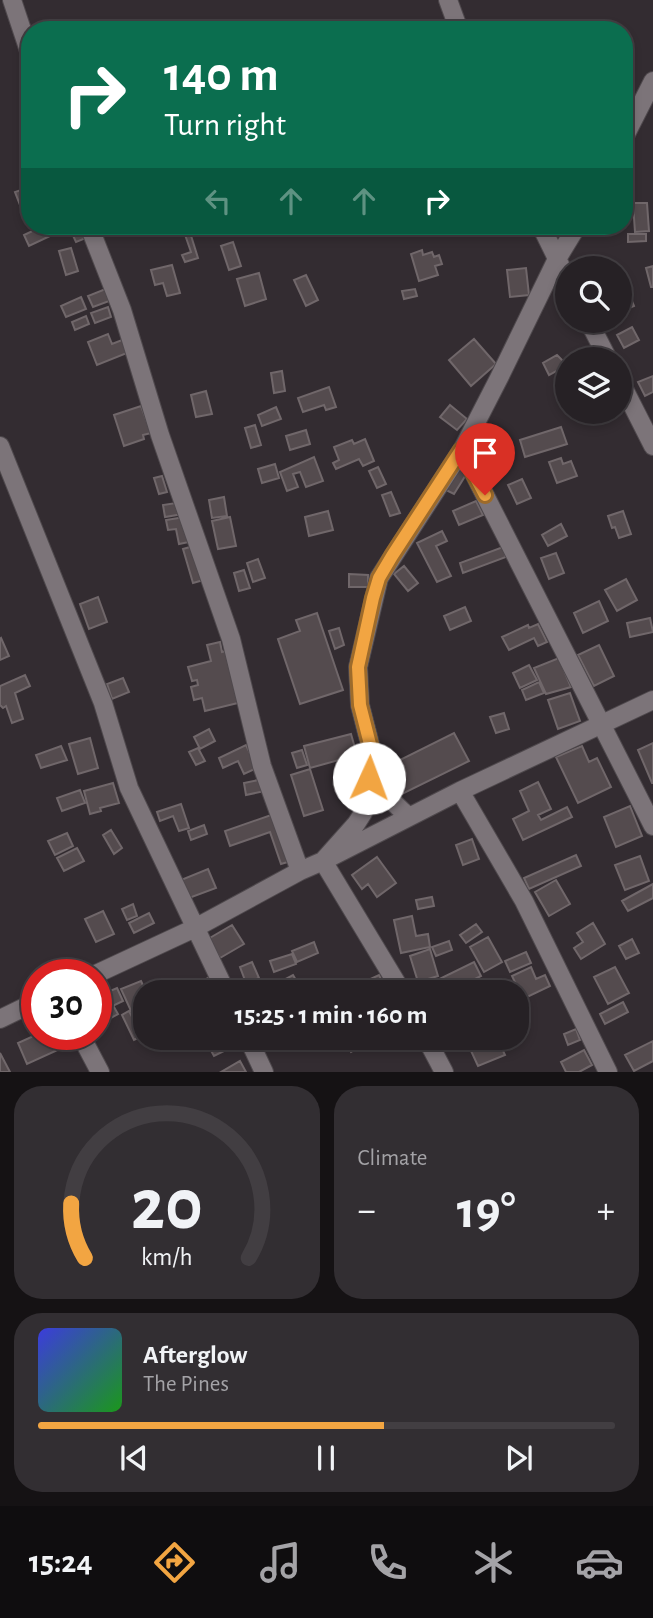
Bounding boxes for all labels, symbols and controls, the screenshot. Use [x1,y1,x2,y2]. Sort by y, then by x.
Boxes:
icon: right [49,49,140,140]
text: 140 m [164,51,279,100]
text: Turn right [164,109,286,141]
icon: left [199,182,237,220]
icon: ahead [272,182,310,220]
icon: ahead [345,182,383,220]
icon: right [418,182,456,220]
map controls [555,256,632,424]
button: search [555,256,632,333]
button: layers [555,347,632,424]
pin [455,423,515,495]
icon: arrive [466,434,504,472]
position arrow [332,741,406,815]
speed limit sign: 30 [21,959,112,1050]
text: 15:25 · 1 min · 160 m [235,1002,427,1028]
text: Climate [358,1147,427,1170]
text: 20 [131,1171,203,1244]
text: 19° [457,1185,516,1237]
text: − [358,1192,376,1230]
text: + [597,1192,615,1230]
text: km/h [141,1245,193,1270]
text: Afterglow [143,1342,247,1368]
text: The Pines [143,1373,229,1396]
icon: previous [115,1439,153,1477]
icon: pause [307,1439,345,1477]
icon: next [500,1439,538,1477]
icon: directions [150,1538,199,1587]
icon: music [256,1538,305,1587]
icon: phone [363,1538,412,1587]
icon: climate [469,1538,518,1587]
icon: car [575,1538,624,1587]
text: 15:24 [29,1546,93,1578]

